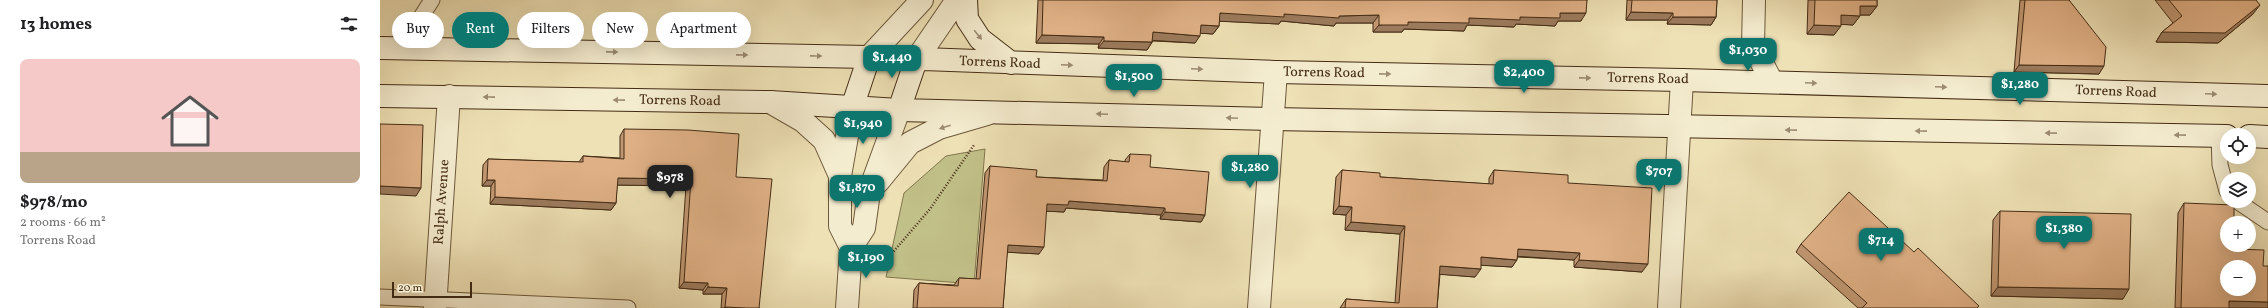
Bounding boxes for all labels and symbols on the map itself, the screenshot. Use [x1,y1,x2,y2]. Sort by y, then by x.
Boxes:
one-way arrow [974,30,983,41]
pin: $1,030 [1715,38,1781,72]
pin: $1,440 [859,45,925,79]
one-way arrow [606,49,619,55]
one-way arrow [736,51,748,58]
street label: Torrens Road [959,52,1041,74]
one-way arrow [810,53,823,59]
pin: $2,400 [1491,60,1557,94]
one-way arrow [1061,62,1074,68]
street label: Torrens Road [1283,63,1365,83]
pin: $1,500 [1101,64,1167,98]
one-way arrow [1191,66,1203,73]
street label: Torrens Road [1607,69,1689,89]
one-way arrow [1379,71,1392,77]
pin: $1,280 [1987,72,2053,106]
one-way arrow [1579,75,1592,81]
one-way arrow [1805,80,1818,86]
street label: Torrens Road [2075,81,2157,103]
one-way arrow [1935,83,1947,90]
street label: Torrens Road [639,91,721,111]
one-way arrow [2205,91,2217,98]
one-way arrow [482,94,495,100]
one-way arrow [613,96,625,103]
pin: $1,940 [830,111,896,145]
one-way arrow [1096,111,1108,118]
one-way arrow [1226,115,1238,122]
one-way arrow [939,124,951,130]
one-way arrow [1785,126,1797,133]
one-way arrow [1915,128,1927,135]
one-way arrow [2044,130,2057,136]
one-way arrow [2173,132,2186,138]
pin: $1,280 [1217,155,1283,189]
street label: Ralph Avenue [430,158,454,245]
pin: $707 [1635,159,1683,193]
pin: $978 [646,165,694,199]
pin: $1,870 [824,175,890,209]
pin: $1,380 [2031,216,2097,250]
pin: $714 [1857,228,1905,262]
pin: $1,190 [833,245,899,279]
scale bar [392,280,472,299]

